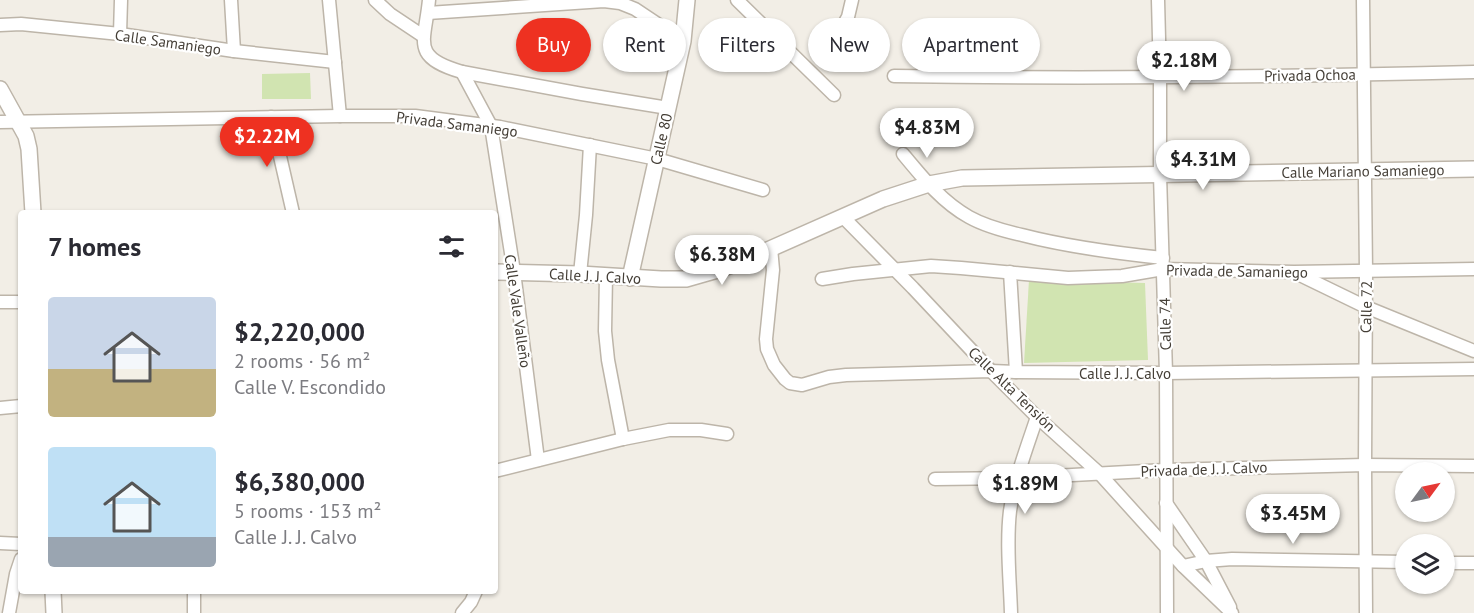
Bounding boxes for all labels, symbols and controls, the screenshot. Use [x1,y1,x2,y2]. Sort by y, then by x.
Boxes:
chip: Buy [516,18,591,72]
chip: Rent [603,18,686,72]
chip: Filters [698,18,796,72]
chip: New [808,18,890,72]
chip: Apartment [902,18,1040,72]
street label: Calle Samaniego [114,25,222,59]
pin: $2.18M [1135,41,1233,92]
text: $2.18M [1151,47,1217,73]
street label: Privada Ochoa [1264,65,1356,85]
street label: Privada Samaniego [395,107,519,141]
pin: $4.83M [878,108,976,159]
street label: Calle 80 [646,111,676,167]
text: $4.83M [894,114,960,140]
pin: $2.22M [218,117,316,168]
text: $2.22M [234,123,300,149]
pin: $4.31M [1154,140,1252,191]
text: $4.31M [1170,146,1236,172]
street label: Calle Mariano Samaniego [1281,160,1445,182]
text: 7 homes [48,230,141,263]
icon: filters [435,230,468,263]
pin: $6.38M [673,235,771,286]
text: $6.38M [689,241,755,267]
street label: Calle Vale Valleño [501,253,535,369]
street label: Privada de Samaniego [1166,260,1308,282]
street label: Calle J. J. Calvo [548,264,642,288]
street label: Calle 72 [1356,281,1376,333]
street label: Calle 74 [1155,298,1175,350]
text: $2,220,000 [234,315,365,348]
icon: home [96,321,168,393]
street label: Calle Alta Tensión [965,343,1059,435]
text: 2 rooms · 56 m² [234,348,370,374]
street label: Calle J. J. Calvo [1079,364,1171,383]
text: Calle V. Escondido [234,374,386,400]
street label: Privada de J. J. Calvo [1140,457,1268,481]
north arrow [1395,462,1455,522]
map controls [1395,462,1455,594]
pin: $1.89M [976,464,1074,515]
text: $6,380,000 [234,465,365,498]
text: $1.89M [992,470,1058,496]
icon: home [96,471,168,543]
pin: $3.45M [1244,494,1342,545]
text: 5 rooms · 153 m² [234,498,381,524]
text: $3.45M [1260,500,1326,526]
text: Calle J. J. Calvo [234,524,357,550]
button: layers [1395,534,1455,594]

